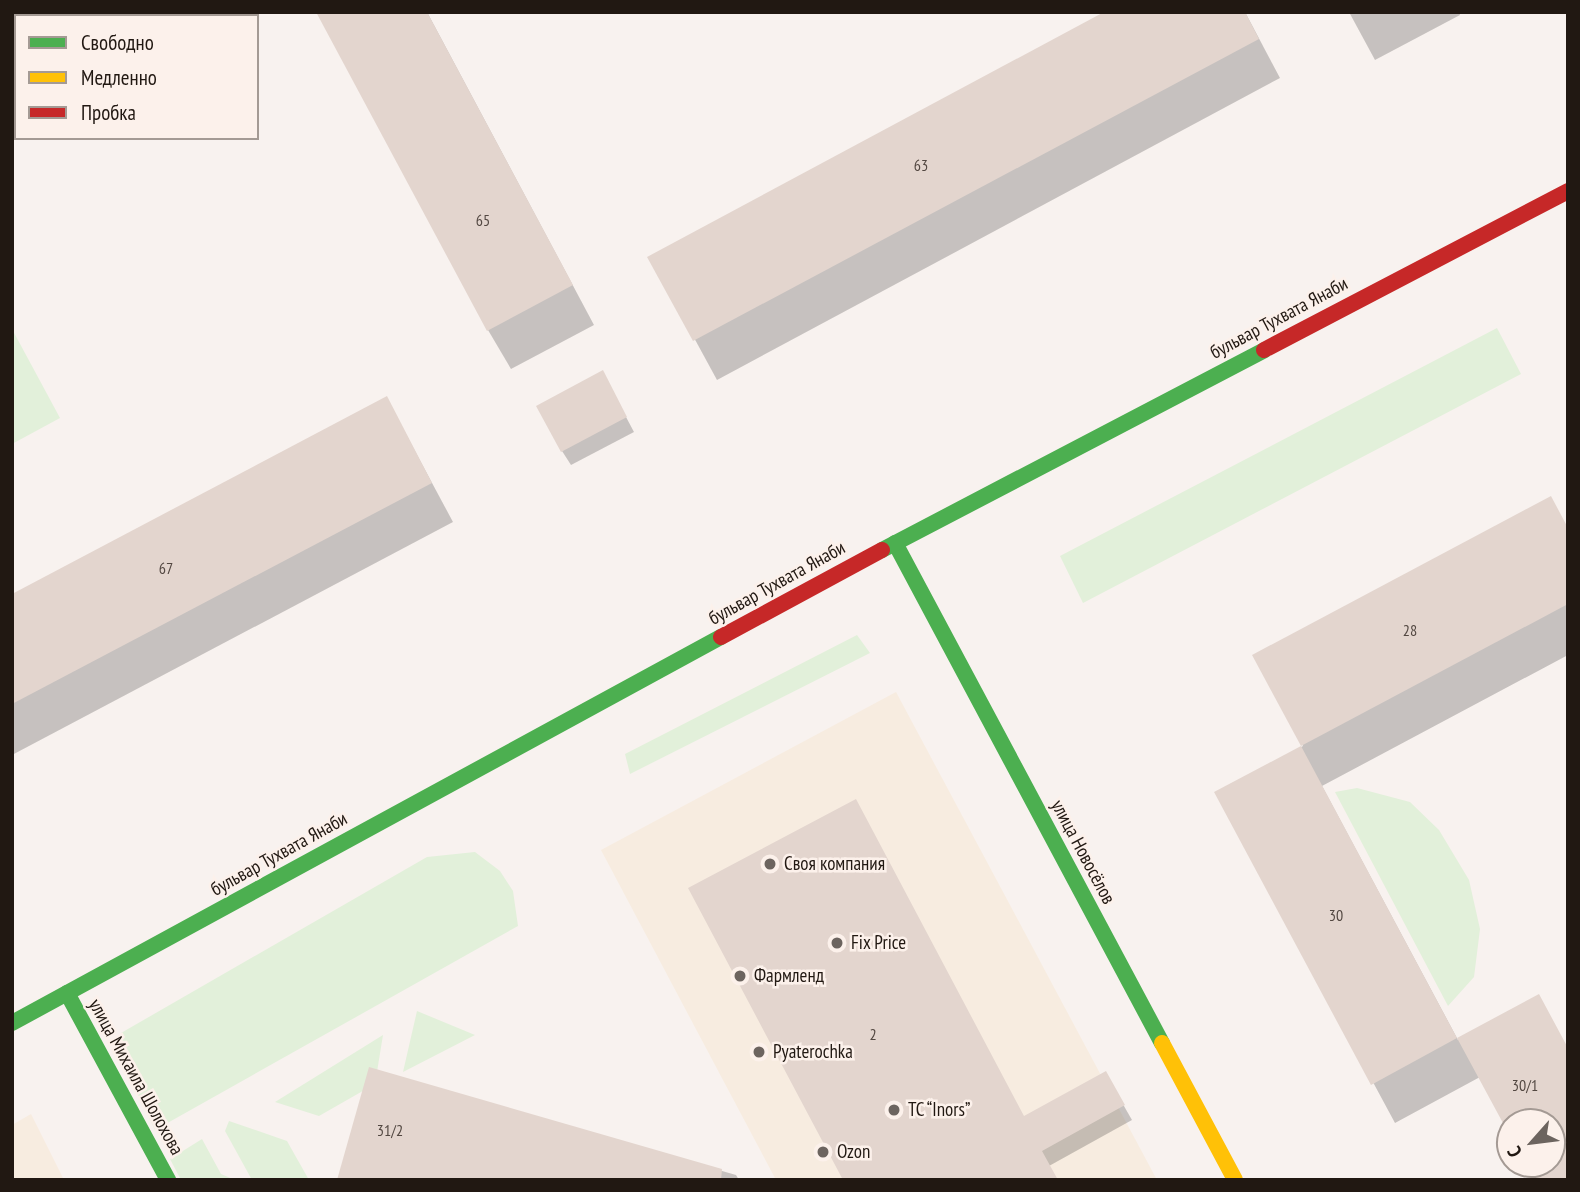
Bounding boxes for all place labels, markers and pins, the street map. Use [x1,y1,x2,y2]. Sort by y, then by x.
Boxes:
place label: Своя компания [784,853,885,875]
marker: Своя компания [762,856,778,872]
place label: Fix Price [851,932,906,954]
marker: Fix Price [829,935,845,951]
place label: Фармленд [754,965,824,987]
marker: Фармленд [732,968,748,984]
place label: Pyaterochka [773,1041,853,1063]
marker: Pyaterochka [751,1044,767,1060]
place label: TC “Inors” [908,1099,972,1121]
marker: TC “Inors” [886,1102,902,1118]
place label: Ozon [837,1141,870,1163]
marker: Ozon [815,1144,831,1160]

